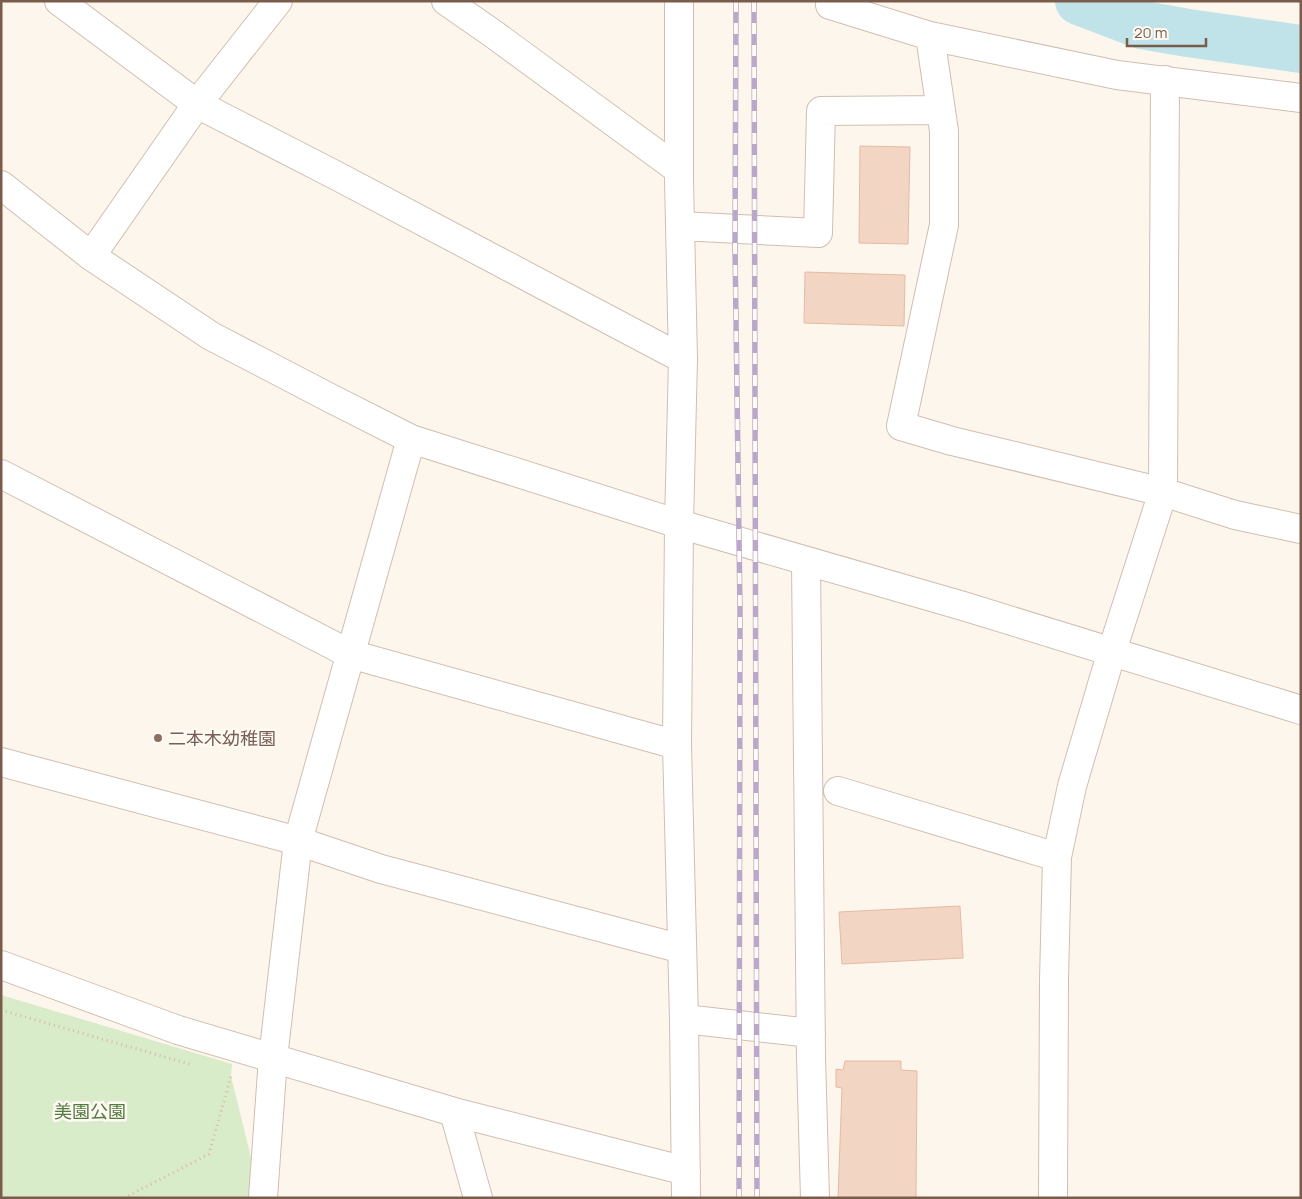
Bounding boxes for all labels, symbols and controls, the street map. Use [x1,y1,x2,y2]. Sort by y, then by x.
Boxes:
scale bar [1127,15,1206,47]
text: 20 m [1134,22,1167,43]
place label: 二本木幼稚園 [168,726,276,750]
marker: 二本木幼稚園 [152,732,164,744]
park label: 美園公園 [54,1099,126,1123]

